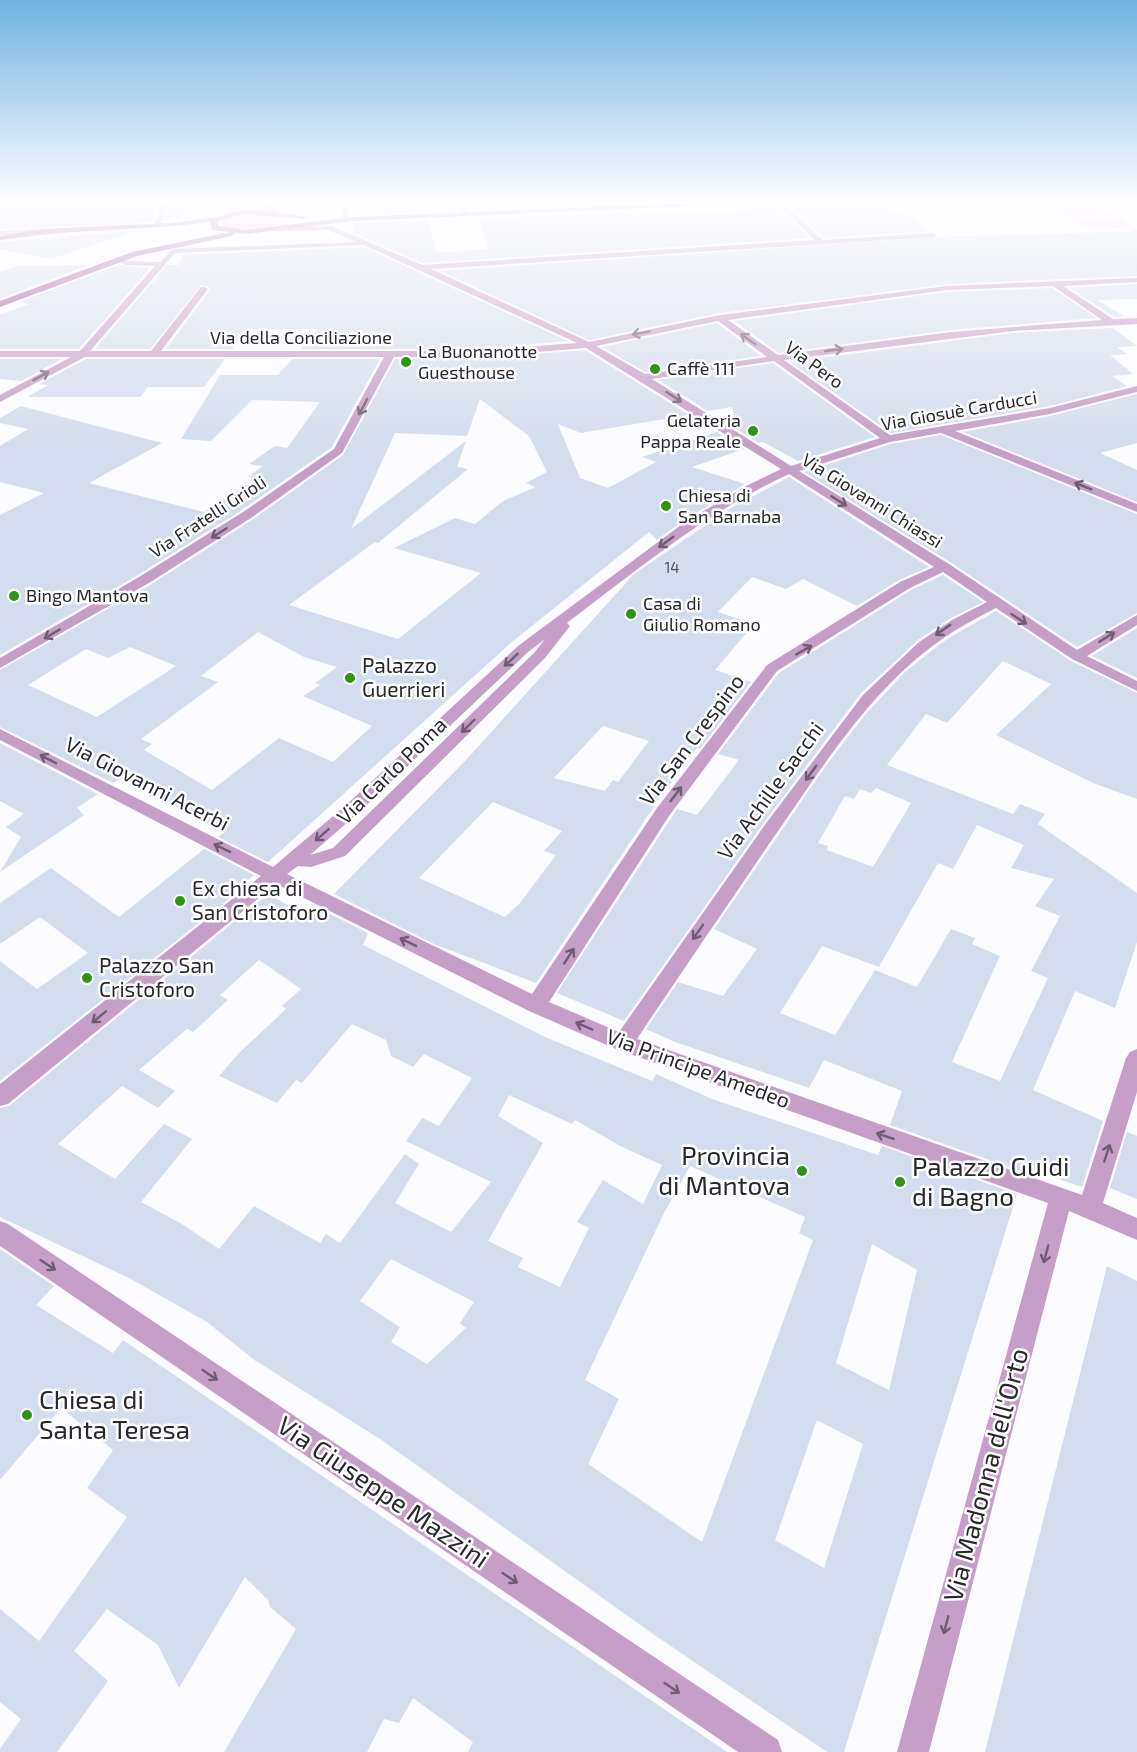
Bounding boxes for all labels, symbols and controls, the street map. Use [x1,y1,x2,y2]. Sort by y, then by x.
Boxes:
street label: Via della Conciliazione [210,326,392,348]
one-way arrow [632,328,651,339]
one-way arrow [740,332,756,345]
street label: Via Pero [781,336,848,393]
place label: La Buonanotte Guesthouse [418,340,537,383]
one-way arrow [823,345,843,356]
marker: La Buonanotte Guesthouse [399,355,413,369]
place label: Caffè 111 [667,357,735,379]
marker: Caffè 111 [648,362,662,376]
one-way arrow [33,370,50,382]
street label: Via Giosuè Carducci [879,385,1039,435]
one-way arrow [665,391,682,403]
one-way arrow [357,397,368,415]
place label: Gelateria Pappa Reale [640,409,741,452]
marker: Gelateria Pappa Reale [746,424,760,438]
street label: Via Giovanni Chiassi [798,448,947,552]
street label: Via Fratelli Grioli [145,470,270,562]
one-way arrow [1074,480,1093,491]
place label: Chiesa di San Barnaba [678,484,781,527]
one-way arrow [830,495,847,508]
marker: Chiesa di San Barnaba [659,499,673,513]
one-way arrow [211,527,228,539]
one-way arrow [659,536,675,548]
house number: 14 [664,558,680,576]
place label: Bingo Mantova [26,584,149,606]
marker: Bingo Mantova [7,589,21,603]
place label: Casa di Giulio Romano [643,592,761,635]
marker: Casa di Giulio Romano [624,607,638,621]
one-way arrow [1011,613,1028,626]
one-way arrow [935,624,951,636]
one-way arrow [44,628,61,640]
one-way arrow [1098,631,1115,643]
one-way arrow [795,643,812,655]
place label: Palazzo Guerrieri [362,652,445,701]
one-way arrow [504,653,519,667]
street label: Via San Crespino [633,668,748,810]
marker: Palazzo Guerrieri [343,671,357,685]
street label: Via Carlo Poma [331,711,451,829]
street label: Via Achille Sacchi [711,716,828,864]
one-way arrow [460,719,475,733]
street label: Via Giovanni Acerbi [61,730,234,835]
one-way arrow [40,753,58,764]
one-way arrow [805,765,818,781]
one-way arrow [670,786,683,802]
one-way arrow [315,828,330,842]
one-way arrow [213,842,231,854]
place label: Ex chiesa di San Cristoforo [192,875,328,924]
marker: Ex chiesa di San Cristoforo [173,894,187,908]
one-way arrow [692,923,704,939]
one-way arrow [399,935,417,947]
one-way arrow [563,948,575,965]
place label: Palazzo San Cristoforo [99,952,214,1001]
marker: Palazzo San Cristoforo [80,971,94,985]
one-way arrow [91,1010,107,1023]
one-way arrow [575,1020,594,1031]
street label: Via Principe Amedeo [603,1023,794,1112]
one-way arrow [877,1129,895,1140]
place label: Provincia di Mantova [658,1139,790,1200]
one-way arrow [1102,1144,1113,1163]
place label: Palazzo Guidi di Bagno [912,1150,1070,1211]
marker: Provincia di Mantova [795,1164,809,1178]
marker: Palazzo Guidi di Bagno [893,1175,907,1189]
one-way arrow [1039,1244,1051,1263]
one-way arrow [40,1259,56,1271]
street label: Via Madonna dell'Orto [936,1345,1033,1605]
one-way arrow [201,1369,218,1381]
place label: Chiesa di Santa Teresa [39,1383,190,1444]
marker: Chiesa di Santa Teresa [20,1408,34,1422]
street label: Via Giuseppe Mazzini [272,1408,496,1573]
one-way arrow [502,1572,519,1585]
one-way arrow [940,1615,951,1634]
one-way arrow [663,1682,679,1694]

